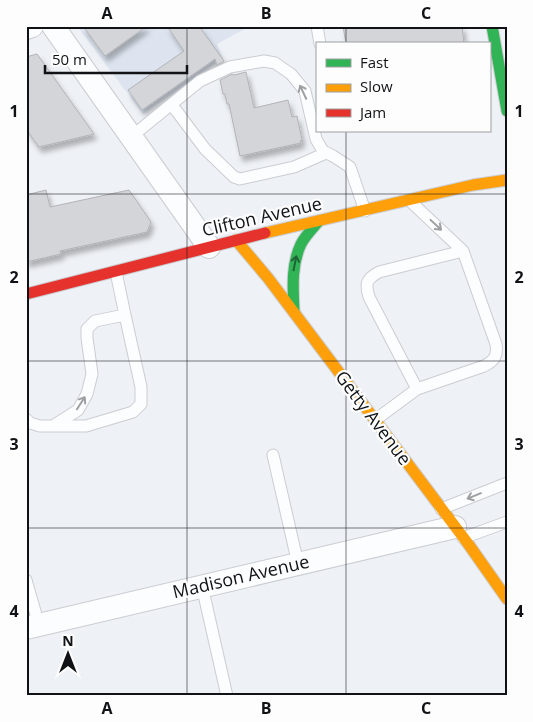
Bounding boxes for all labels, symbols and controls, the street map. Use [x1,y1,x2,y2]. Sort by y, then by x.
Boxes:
text: A [101,2,113,24]
text: B [261,2,271,24]
text: C [421,2,431,24]
scale bar [45,42,188,74]
legend [316,42,490,132]
text: 50 m [52,49,87,69]
text: Fast [360,52,389,72]
text: Slow [360,76,393,96]
one-way arrow [298,85,308,100]
text: 1 [9,100,19,122]
text: 1 [514,100,524,122]
text: Jam [358,102,386,122]
street label: Clifton Avenue [200,191,324,241]
one-way arrow [430,219,442,231]
one-way arrow [291,256,301,272]
text: 2 [9,266,19,288]
text: 2 [514,266,524,288]
street label: Getty Avenue [330,365,417,469]
one-way arrow [76,396,87,410]
text: 3 [9,433,19,455]
text: 3 [514,433,524,455]
one-way arrow [467,491,482,501]
street label: Madison Avenue [170,549,311,603]
text: 4 [9,600,19,622]
text: 4 [514,600,524,622]
north arrow [42,630,92,680]
text: N [62,631,74,650]
text: A [101,697,113,719]
text: B [261,697,271,719]
text: C [421,697,431,719]

